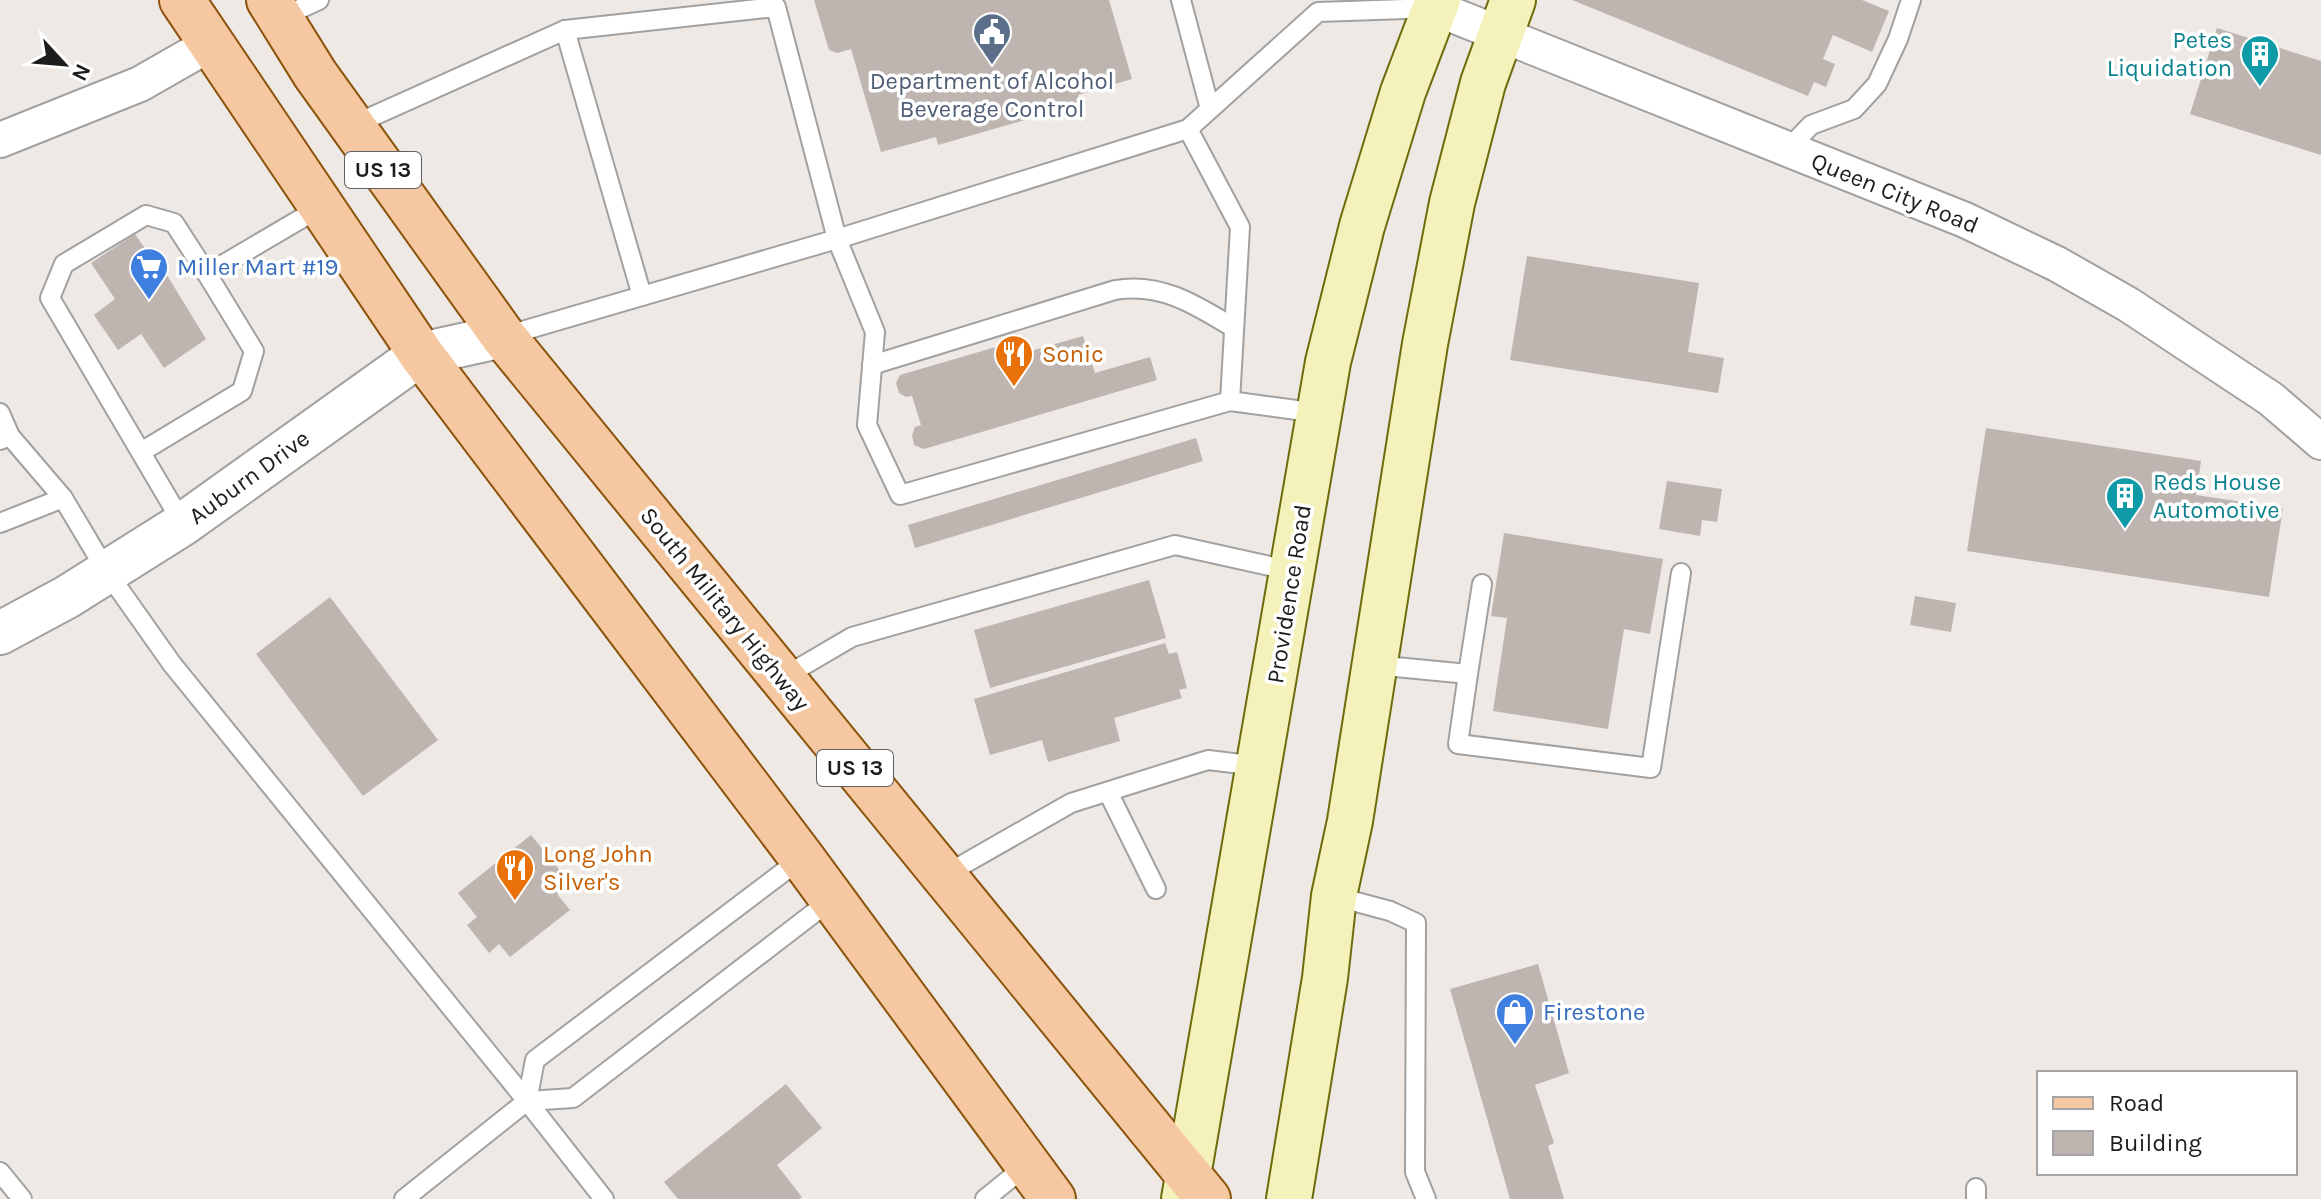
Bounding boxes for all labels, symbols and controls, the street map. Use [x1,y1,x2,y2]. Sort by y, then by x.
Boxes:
public building icon: Department of Alcohol Beverage Control [971,11,1013,66]
north arrow [24,24,104,104]
place label: Petes Liquidation [2107,26,2232,82]
building icon: Petes Liquidation [2239,33,2281,88]
text: N [66,60,96,85]
place label: Department of Alcohol Beverage Control [870,67,1114,123]
street label: Queen City Road [1807,147,1983,239]
road number: US 13 [345,152,421,188]
supermarket icon: Miller Mart #19 [128,246,170,301]
place label: Miller Mart #19 [177,253,338,281]
restaurant icon: Sonic [993,333,1035,388]
place label: Sonic [1042,340,1104,368]
street label: Auburn Drive [183,424,315,530]
place label: Reds House Automotive [2153,468,2281,524]
building icon: Reds House Automotive [2104,475,2146,530]
street label: South Military Highway [634,502,816,716]
street label: Providence Road [1261,502,1317,686]
road number: US 13 [817,750,893,786]
place label: Long John Silver's [543,840,653,896]
restaurant icon: Long John Silver's [494,847,536,902]
shop icon: Firestone [1494,991,1536,1046]
place label: Firestone [1543,998,1645,1026]
legend [2037,1071,2297,1175]
text: Road [2109,1089,2164,1117]
text: Building [2109,1129,2202,1157]

